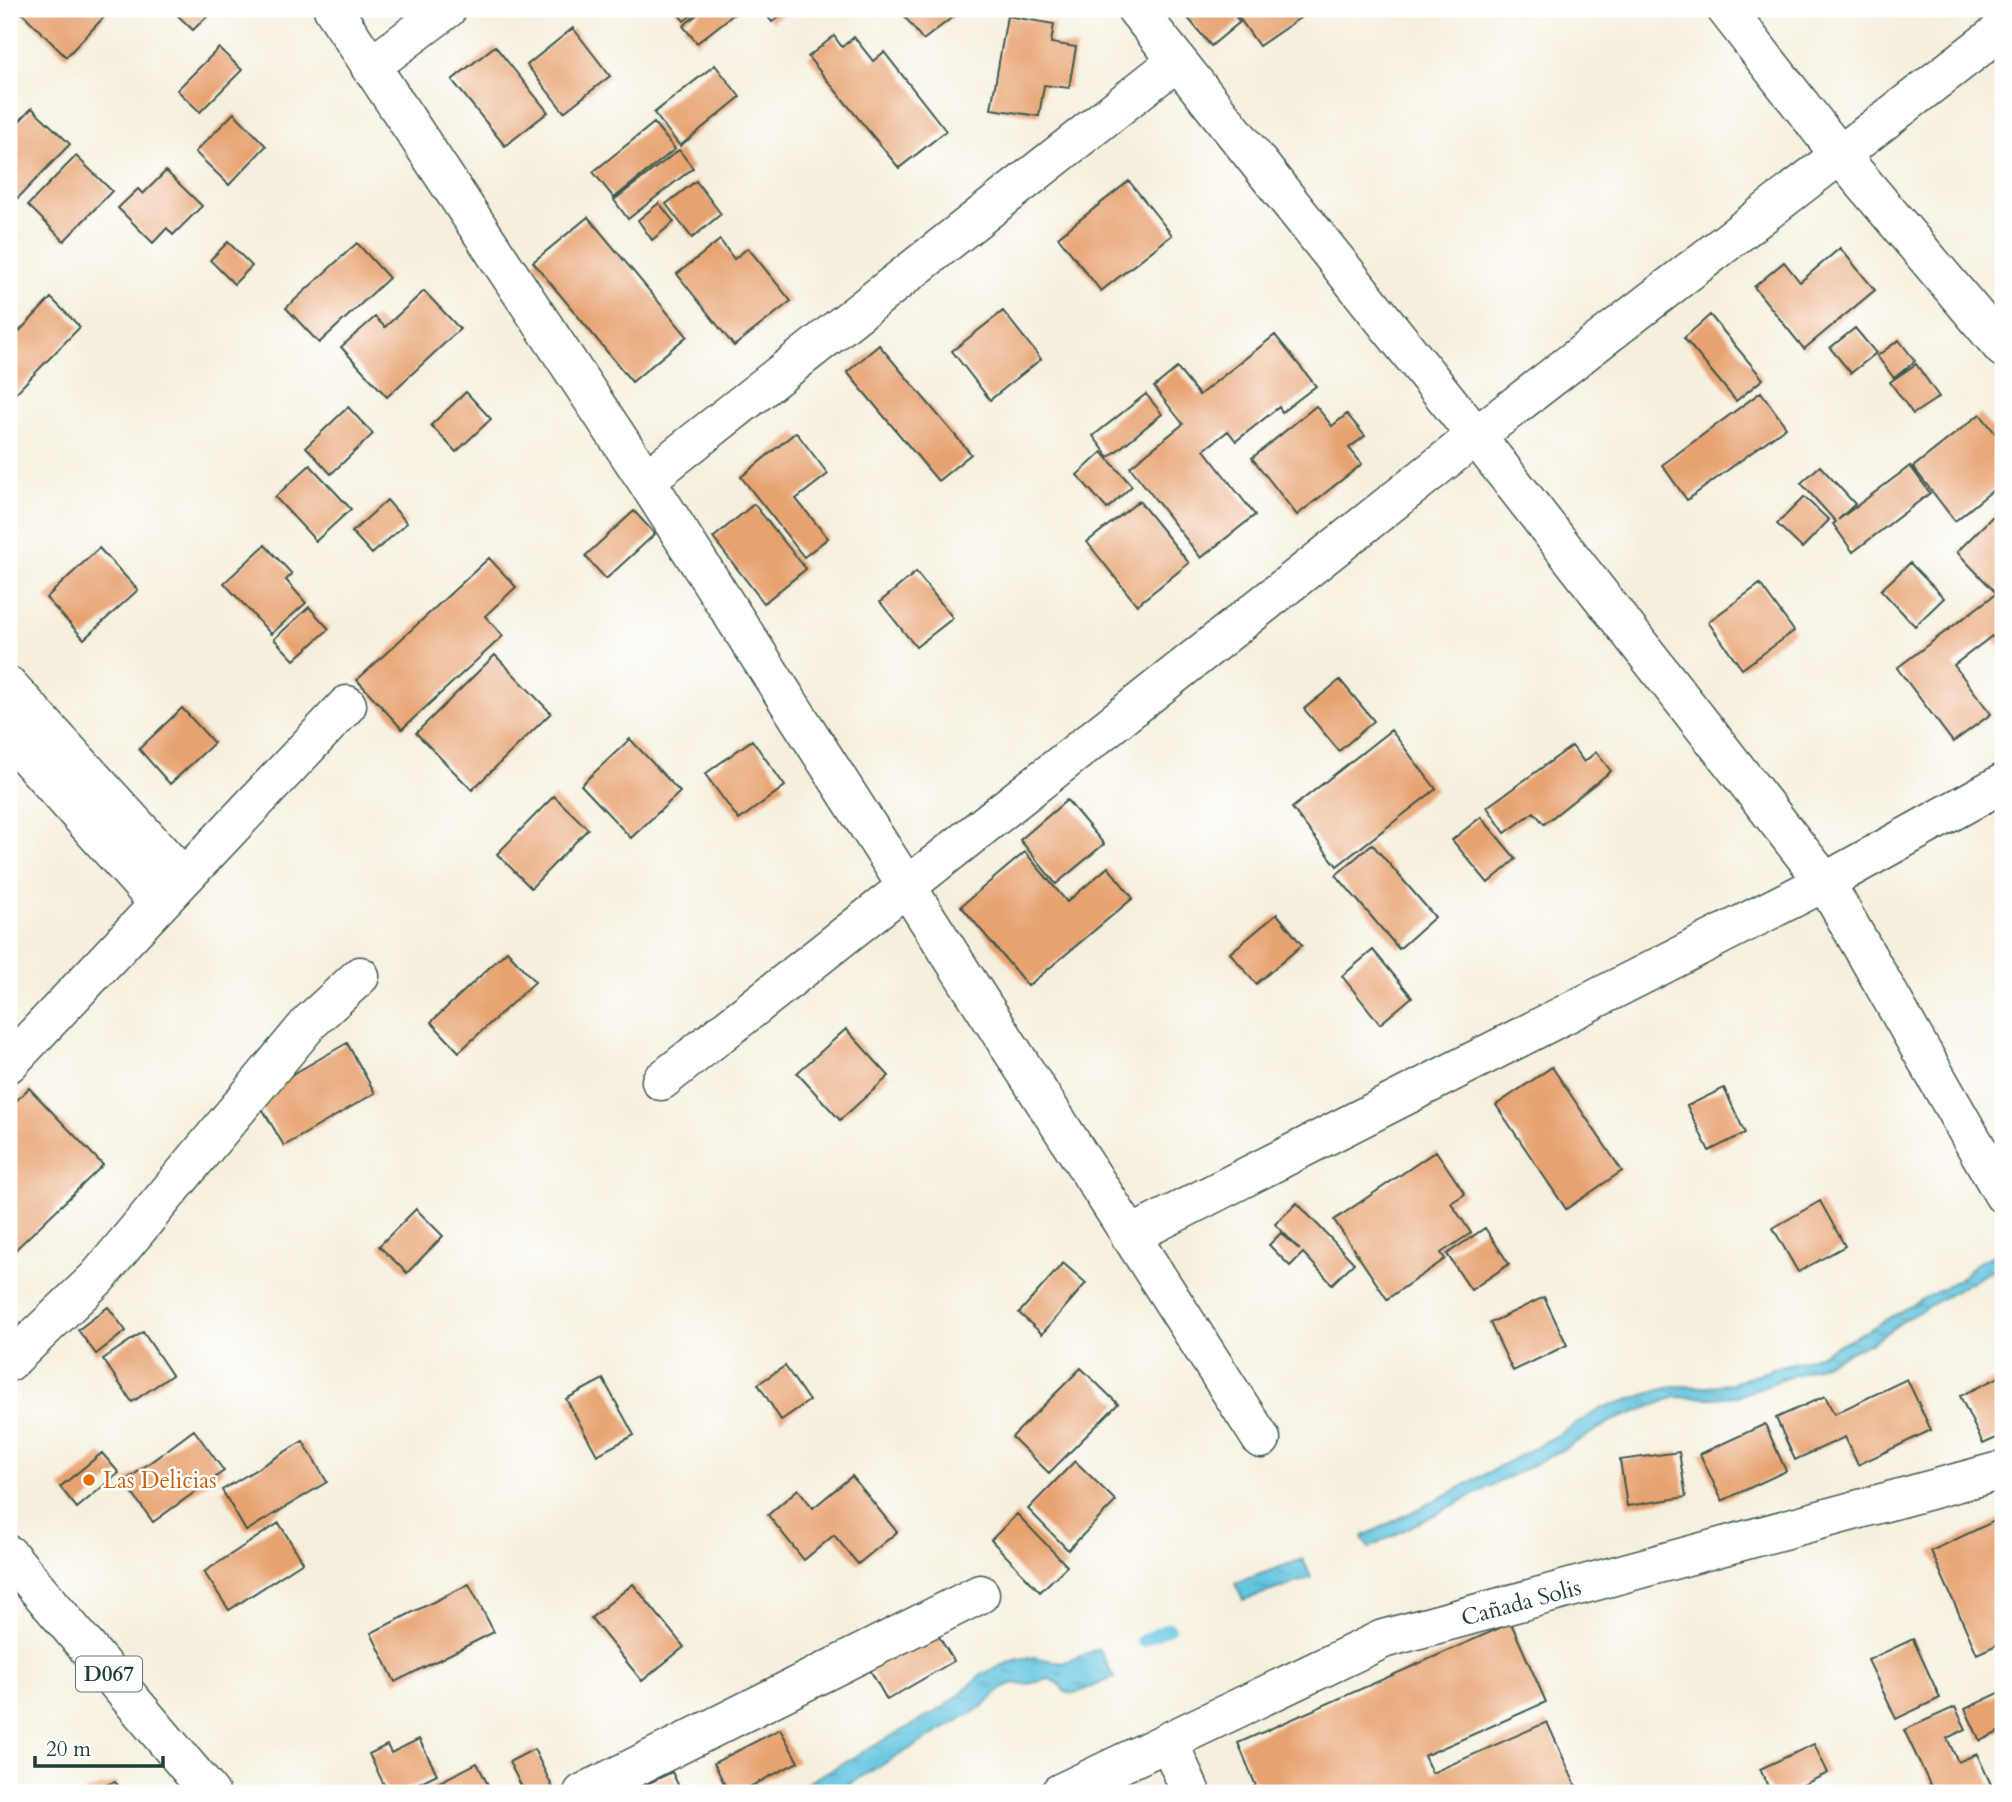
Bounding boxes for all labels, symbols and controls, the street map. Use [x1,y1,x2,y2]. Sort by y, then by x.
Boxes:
place label: Las Delicias [103,1465,217,1496]
marker: Las Delicias [81,1472,97,1488]
street label: Cañada Solis [1458,1572,1584,1633]
road number: D067 [76,1656,142,1692]
scale bar [35,1725,163,1769]
text: 20 m [46,1735,91,1764]

